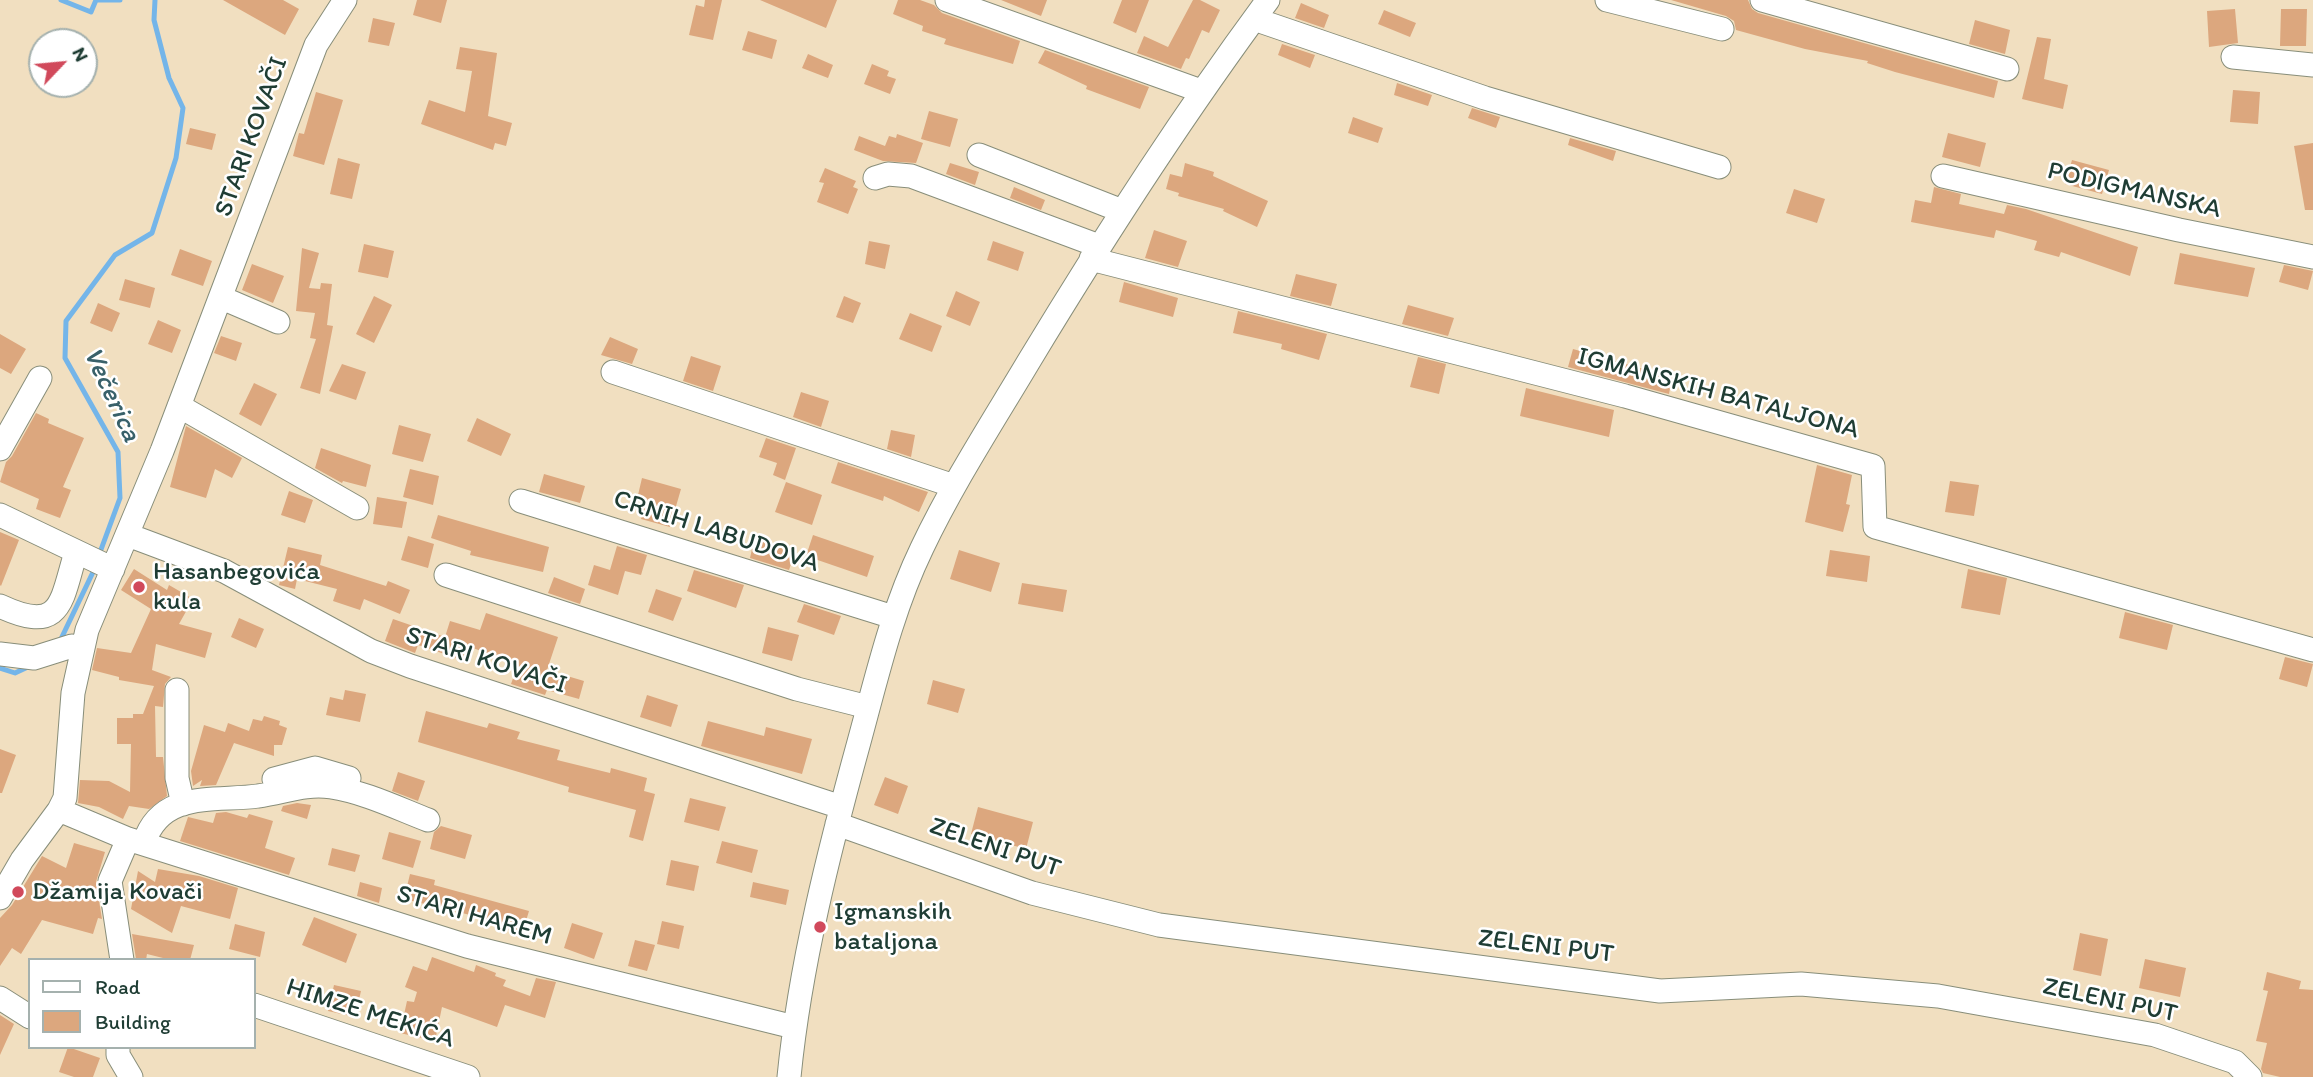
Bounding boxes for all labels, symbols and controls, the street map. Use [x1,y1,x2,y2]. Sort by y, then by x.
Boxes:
north arrow [28,28,98,98]
text: N [67,44,94,65]
street label: STARI KOVAČI [209,53,295,221]
street label: PODIGMANSKA [2044,156,2224,226]
street label: IGMANSKIH BATALJONA [1574,341,1862,447]
water label: Večerica [74,342,148,448]
street label: CRNIH LABUDOVA [609,484,823,580]
place label: Hasanbegovića kula [153,556,320,618]
marker: Hasanbegovića kula [131,579,147,595]
street label: STARI KOVAČI [401,620,571,702]
street label: ZELENI PUT [925,811,1065,885]
place label: Džamija Kovači [32,876,203,908]
street label: STARI HAREM [393,879,555,953]
marker: Džamija Kovači [10,884,26,900]
place label: Igmanskih bataljona [834,896,952,958]
marker: Igmanskih bataljona [812,919,828,935]
street label: ZELENI PUT [1476,923,1616,971]
legend [28,958,256,1049]
street label: HIMZE MEKIĆA [282,972,458,1056]
street label: ZELENI PUT [2040,972,2180,1030]
text: Road [95,974,140,999]
text: Building [95,1009,171,1034]

